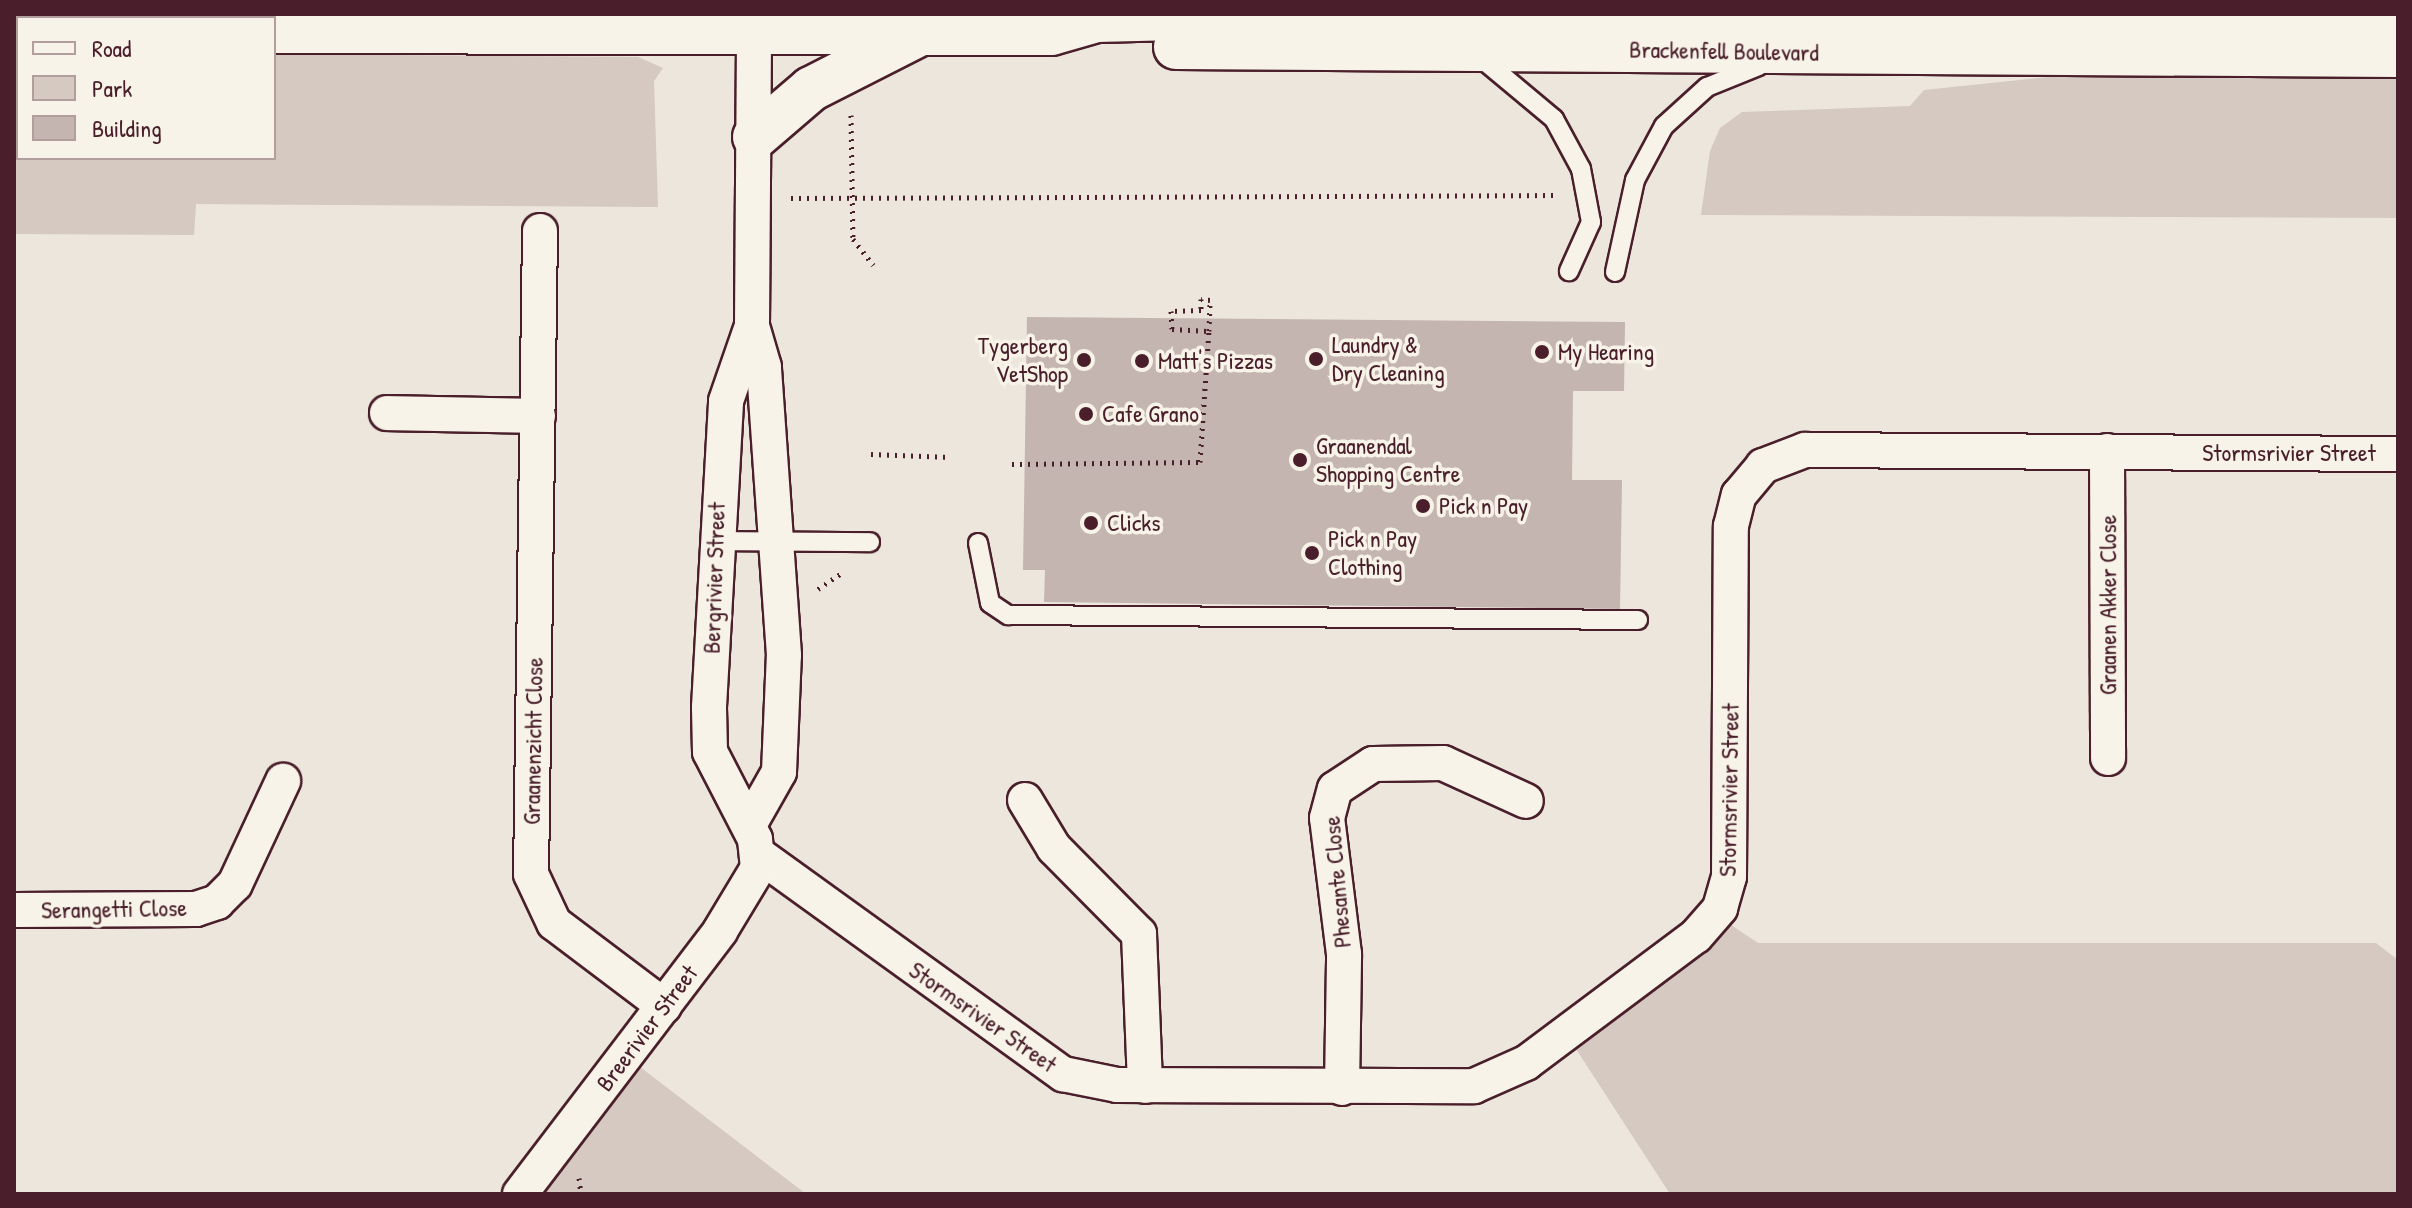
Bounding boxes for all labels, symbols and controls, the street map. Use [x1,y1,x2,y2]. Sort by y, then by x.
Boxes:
legend [16,16,276,160]
text: Road [92,32,131,64]
street label: Brackenfell Boulevard [1629,35,1819,67]
text: Park [92,72,132,104]
text: Building [92,112,162,144]
place label: Laundry & Dry Cleaning [1332,331,1445,387]
place label: Tygerberg VetShop [978,332,1068,388]
place label: My Hearing [1558,338,1654,366]
marker: My Hearing [1533,343,1551,361]
place label: Matt's Pizzas [1158,347,1273,375]
marker: Laundry & Dry Cleaning [1307,350,1325,368]
marker: Tygerberg VetShop [1075,351,1093,369]
marker: Matt's Pizzas [1133,352,1151,370]
place label: Cafe Grano [1102,400,1199,428]
marker: Cafe Grano [1077,405,1095,423]
place label: Graanendal Shopping Centre [1316,432,1460,488]
street label: Stormsrivier Street [2202,439,2376,467]
marker: Graanendal Shopping Centre [1291,451,1309,469]
place label: Pick n Pay [1439,492,1528,520]
marker: Pick n Pay [1414,497,1432,515]
street label: Bergrivier Street [697,502,731,654]
place label: Clicks [1107,509,1160,537]
marker: Clicks [1082,514,1100,532]
street label: Graanen Akker Close [2094,515,2122,695]
place label: Pick n Pay Clothing [1328,525,1417,581]
marker: Pick n Pay Clothing [1303,544,1321,562]
street label: Graanenzicht Close [517,657,549,825]
street label: Stormsrivier Street [1713,703,1745,877]
street label: Phesante Close [1317,815,1357,949]
street label: Serangetti Close [41,893,187,925]
street label: Stormsrivier Street [904,955,1062,1079]
street label: Breerivier Street [590,959,704,1097]

